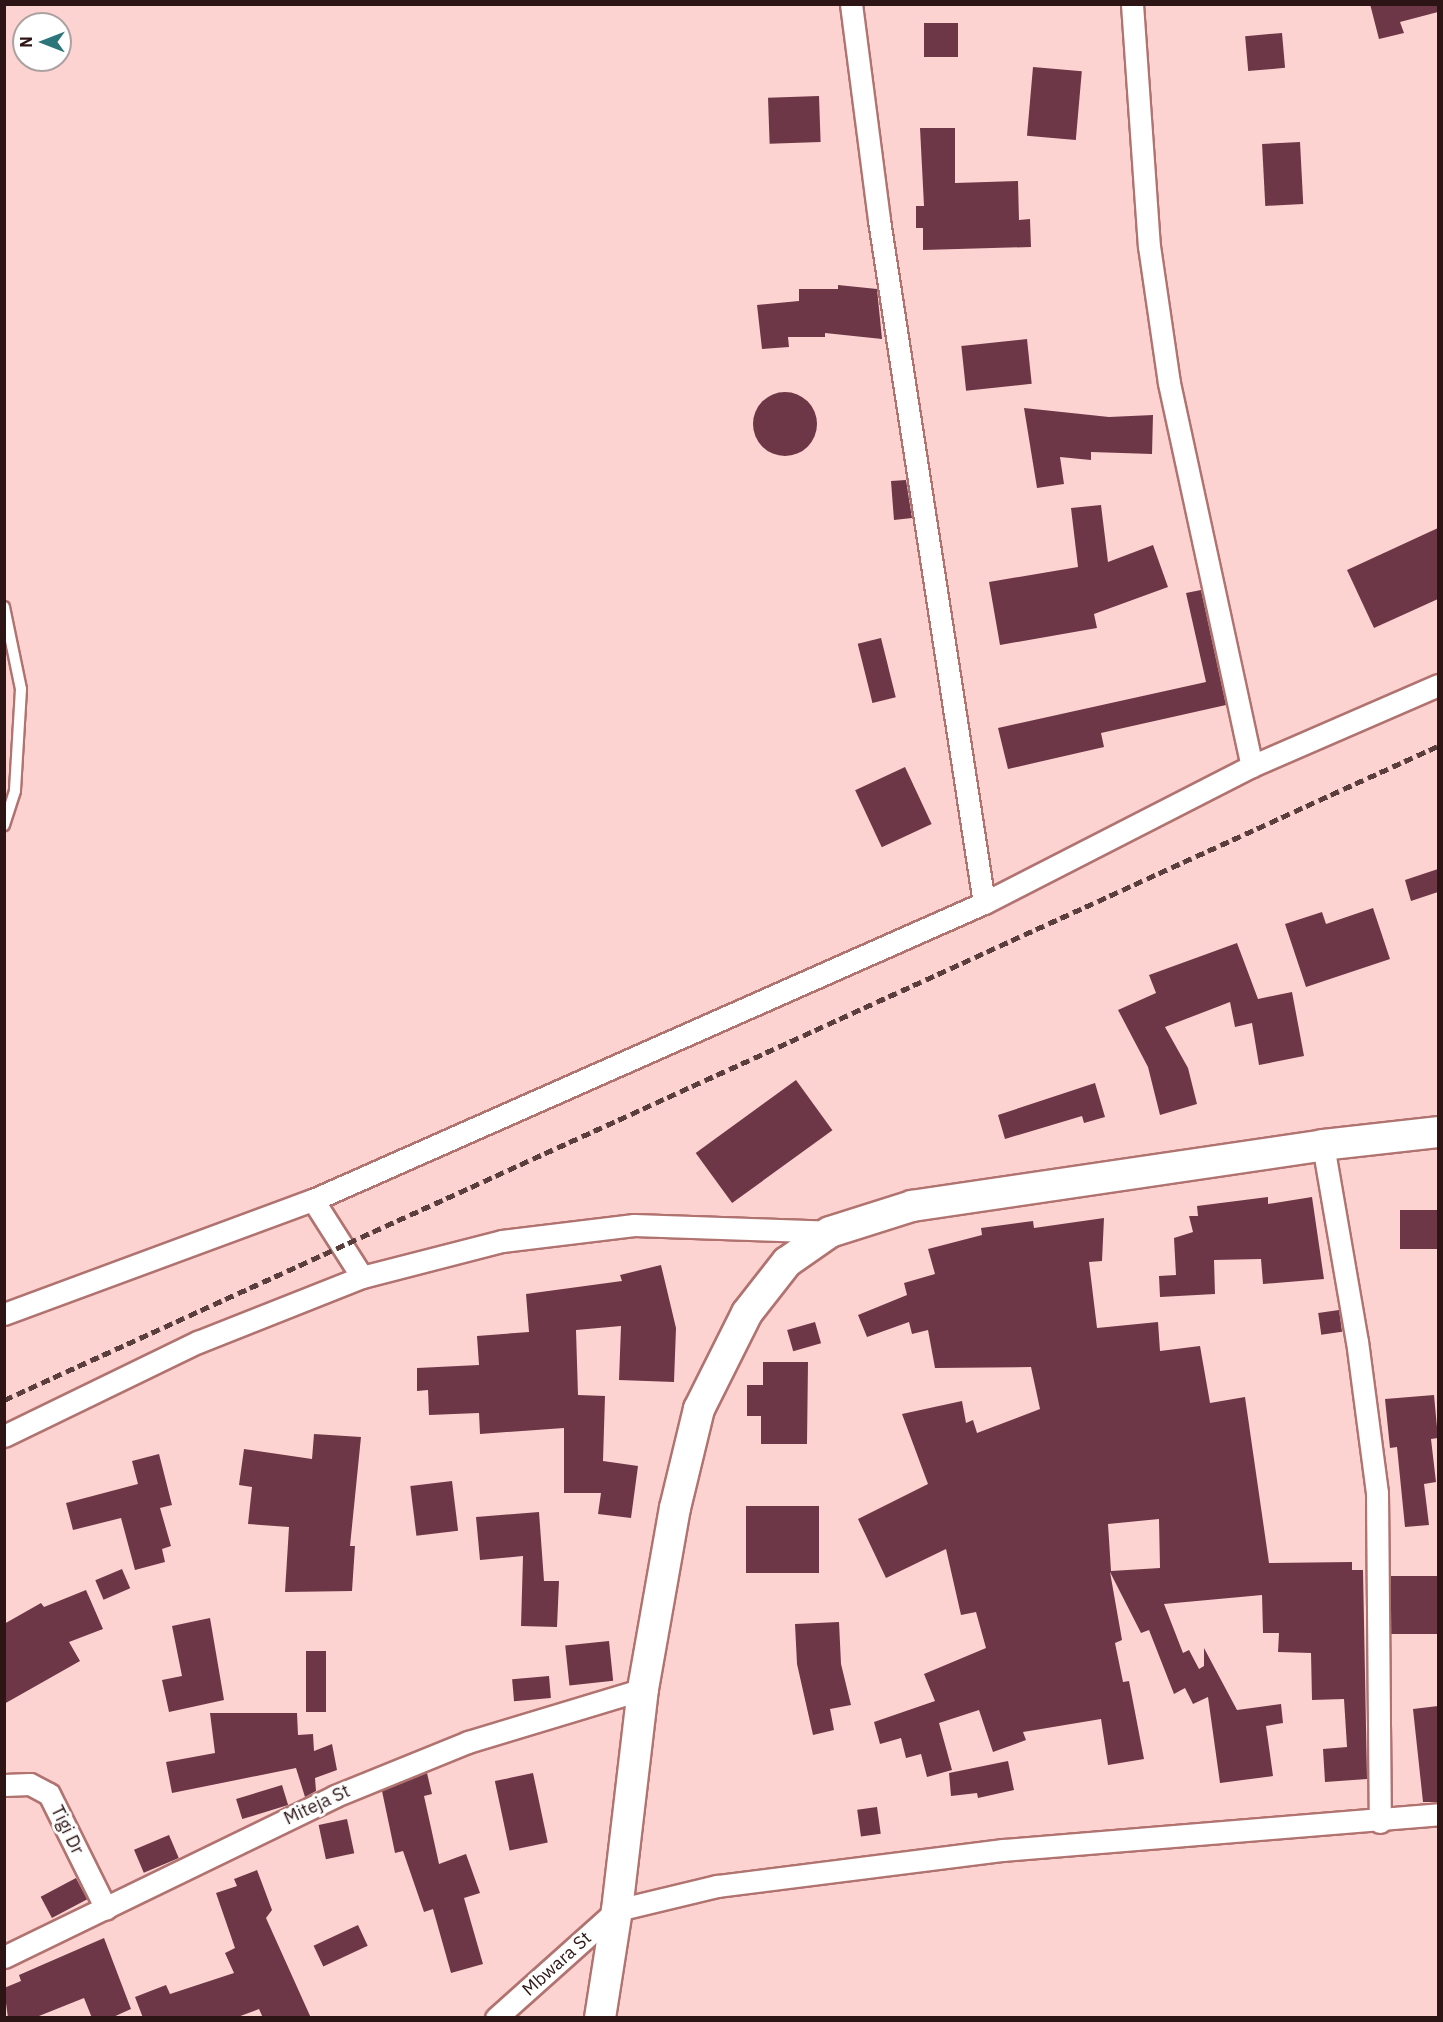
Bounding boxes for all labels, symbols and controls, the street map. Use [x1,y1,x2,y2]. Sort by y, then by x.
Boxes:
north arrow [12,12,72,72]
text: N [16,36,36,48]
street label: Miteja St [281,1780,353,1830]
street label: Tigi Dr [46,1802,88,1858]
street label: Mbwara St [518,1927,596,2001]

